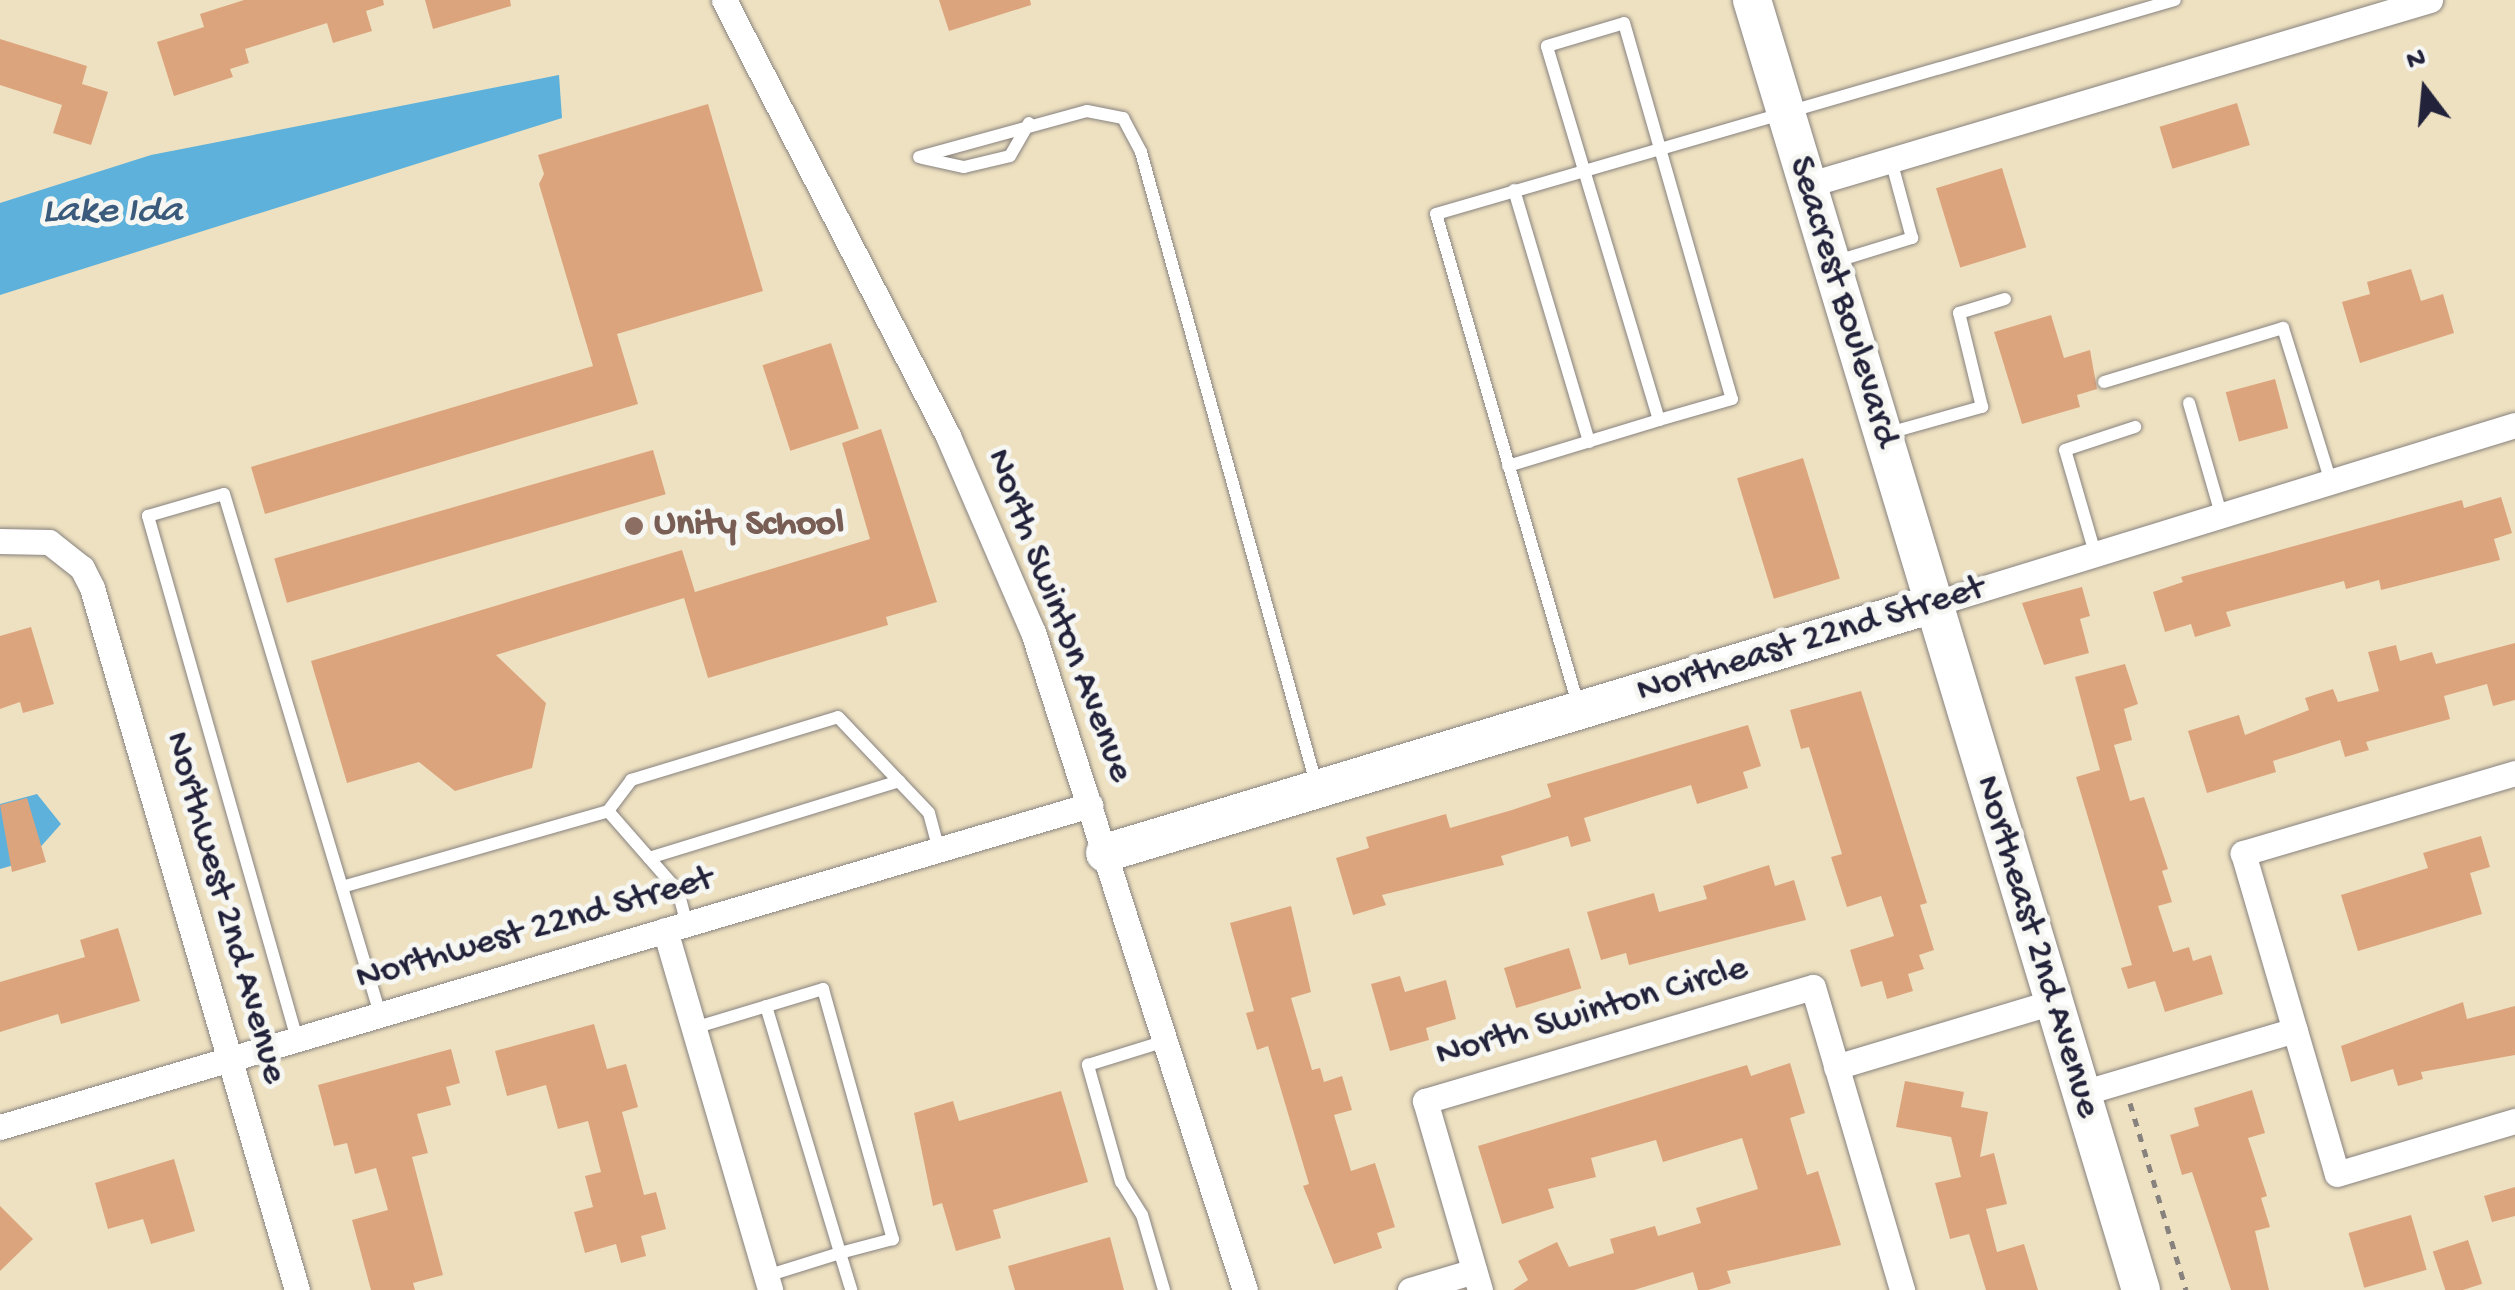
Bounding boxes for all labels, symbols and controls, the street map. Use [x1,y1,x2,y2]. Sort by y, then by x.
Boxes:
north arrow [2375,40,2475,140]
text: N [2403,42,2430,79]
street label: Seacrest Boulevard [1776,151,1908,453]
water label: Lake Ida [42,189,182,237]
street label: North Swinton Avenue [973,443,1143,789]
place label: Unity School [654,503,844,549]
marker: Unity School [623,515,645,537]
street label: Northeast 22nd Street [1632,566,1990,716]
street label: Northwest 2nd Avenue [152,727,296,1089]
street label: Northeast 2nd Avenue [1962,770,2110,1124]
street label: Northwest 22nd Street [351,857,719,1003]
street label: North Swinton Circle [1431,947,1753,1079]

